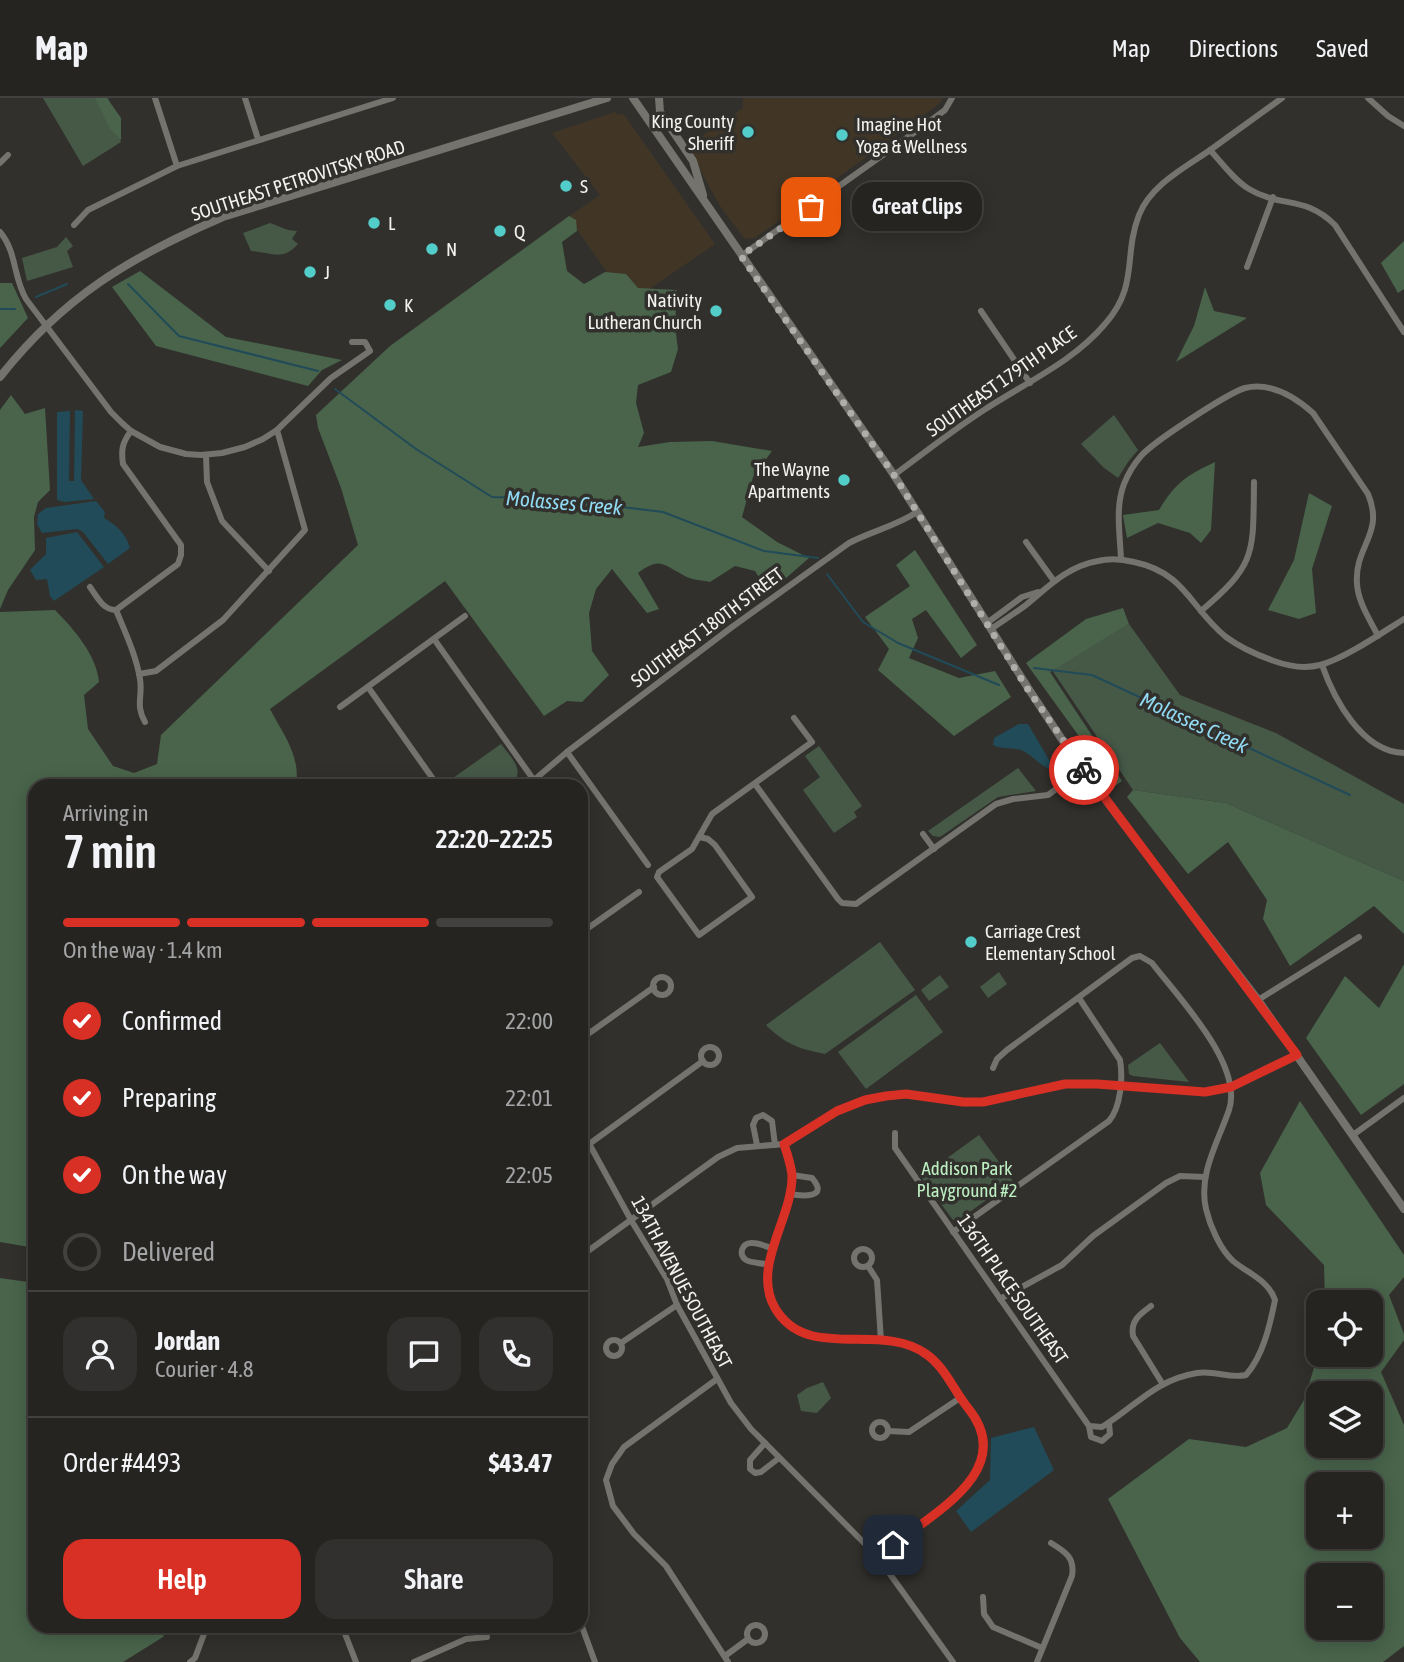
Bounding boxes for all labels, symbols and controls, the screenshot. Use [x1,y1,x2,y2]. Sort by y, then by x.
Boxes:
text: Map [35,29,88,67]
text: Map [1112,35,1150,62]
text: Directions [1188,35,1278,62]
text: Saved [1316,35,1369,62]
place label: King County Sheriff [651,110,735,154]
place label: Imagine Hot Yoga & Wellness [856,113,967,157]
marker: King County Sheriff [740,124,756,140]
marker: Imagine Hot Yoga & Wellness [834,127,850,143]
street label: SOUTHEAST PETROVITSKY ROAD [188,135,408,225]
place label: S [580,175,588,197]
pin [781,177,841,237]
marker: S [558,178,574,194]
callout: Great Clips [853,182,982,232]
icon: bag [792,188,830,226]
text: Great Clips [872,193,962,219]
place label: L [388,212,396,234]
marker: L [366,215,382,231]
place label: Q [514,220,526,242]
marker: Q [492,223,508,239]
place label: N [446,238,457,260]
marker: N [424,241,440,257]
place label: J [324,261,330,283]
marker: J [302,264,318,280]
place label: Nativity Lutheran Church [587,289,702,333]
place label: K [404,294,414,316]
marker: K [382,297,398,313]
marker: Nativity Lutheran Church [708,303,724,319]
street label: SOUTHEAST 179TH PLACE [922,321,1080,441]
place label: The Wayne Apartments [748,458,830,502]
marker: The Wayne Apartments [836,472,852,488]
water label: Molasses Creek [505,485,624,519]
street label: SOUTHEAST 180TH STREET [626,562,788,691]
water label: Molasses Creek [1137,687,1253,758]
courier [1049,735,1119,805]
icon: bike [1065,751,1103,789]
text: Arriving in [63,800,149,826]
text: 22:20–22:25 [436,824,553,854]
text: 7 min [63,825,157,878]
place label: Carriage Crest Elementary School [985,920,1116,964]
marker: Carriage Crest Elementary School [963,934,979,950]
text: On the way · 1.4 km [63,937,223,963]
icon: check [63,1002,101,1040]
text: Confirmed [122,1006,222,1036]
text: 22:00 [505,1008,553,1034]
icon: check [63,1079,101,1117]
text: Preparing [122,1083,216,1113]
text: 22:01 [505,1085,553,1111]
icon: check [63,1156,101,1194]
park label: Addison Park Playground #2 [916,1157,1018,1201]
text: On the way [122,1160,227,1190]
text: 22:05 [505,1162,553,1188]
street label: 134TH AVENUE SOUTHEAST [627,1192,737,1372]
street label: 136TH PLACE SOUTHEAST [953,1210,1073,1368]
text: Delivered [122,1237,215,1267]
map controls [1306,1290,1383,1640]
button: locate [1306,1290,1383,1367]
button: person [63,1317,137,1391]
button: chat [387,1317,461,1391]
button: phone [479,1317,553,1391]
text: Jordan [155,1326,220,1356]
text: Courier · 4.8 [155,1356,254,1382]
button: layers [1306,1381,1383,1458]
text: Order #4493 [63,1448,182,1478]
text: $43.47 [489,1448,553,1478]
button: + [1306,1472,1383,1549]
pin [863,1515,923,1575]
icon: home [874,1526,912,1564]
button: Help [63,1539,301,1619]
button: Share [315,1539,553,1619]
button: − [1306,1563,1383,1640]

